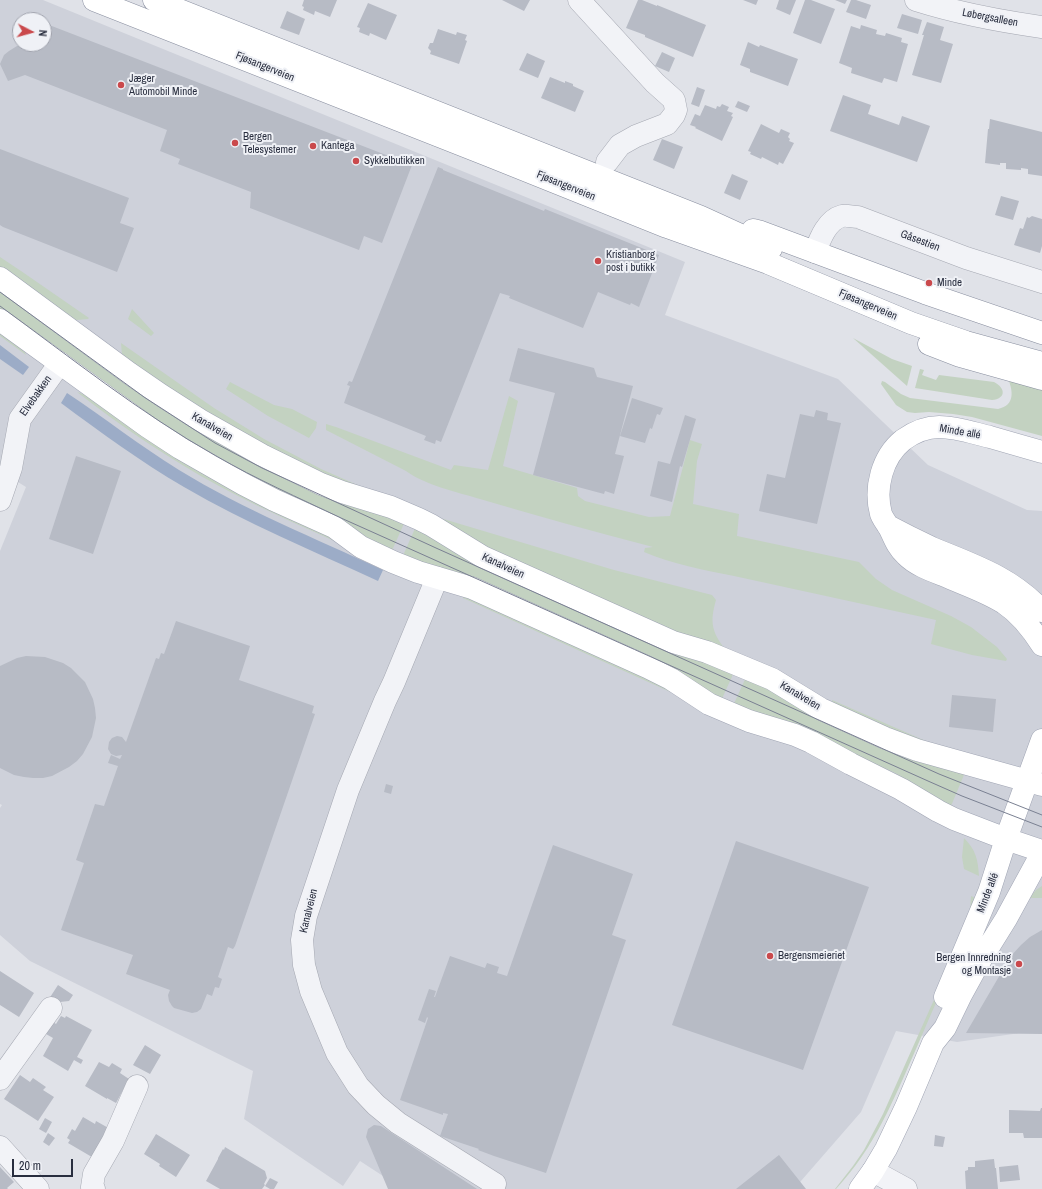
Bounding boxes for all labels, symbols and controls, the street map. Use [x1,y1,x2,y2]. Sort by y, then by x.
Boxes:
street label: Løbergsalleen [961,6,1019,30]
north arrow [12,12,52,52]
text: N [36,29,50,37]
street label: Fjøsangerveien [234,49,296,85]
place label: Jæger Automobil Minde [129,72,197,98]
marker: Jæger Automobil Minde [116,80,126,90]
place label: Bergen Telesystemer [243,130,296,156]
marker: Bergen Telesystemer [230,138,240,148]
place label: Kantega [321,139,355,153]
marker: Kantega [308,141,318,151]
place label: Sykkelbutikken [364,154,425,168]
marker: Sykkelbutikken [351,156,361,166]
street label: Fjøsangerveien [535,168,597,204]
street label: Gåsestien [898,227,942,255]
place label: Kristianborg post i butikk [606,248,655,274]
marker: Kristianborg post i butikk [593,256,603,266]
place label: Minde [937,276,962,290]
marker: Minde [924,278,934,288]
street label: Fjøsangerveien [837,287,899,323]
street label: Elvebakken [17,373,55,419]
street label: Kanalveien [189,410,235,444]
street label: Minde allé [938,422,982,442]
street label: Kanalveien [480,550,526,582]
street label: Kanalveien [777,679,823,713]
street label: Minde allé [974,871,1002,915]
street label: Kanalveien [297,888,321,934]
place label: Bergensmeieriet [778,949,845,963]
marker: Bergensmeieriet [765,951,775,961]
place label: Bergen Innredning og Montasje [936,951,1011,977]
marker: Bergen Innredning og Montasje [1014,959,1024,969]
scale bar [14,1151,75,1177]
text: 20 m [19,1158,41,1174]

